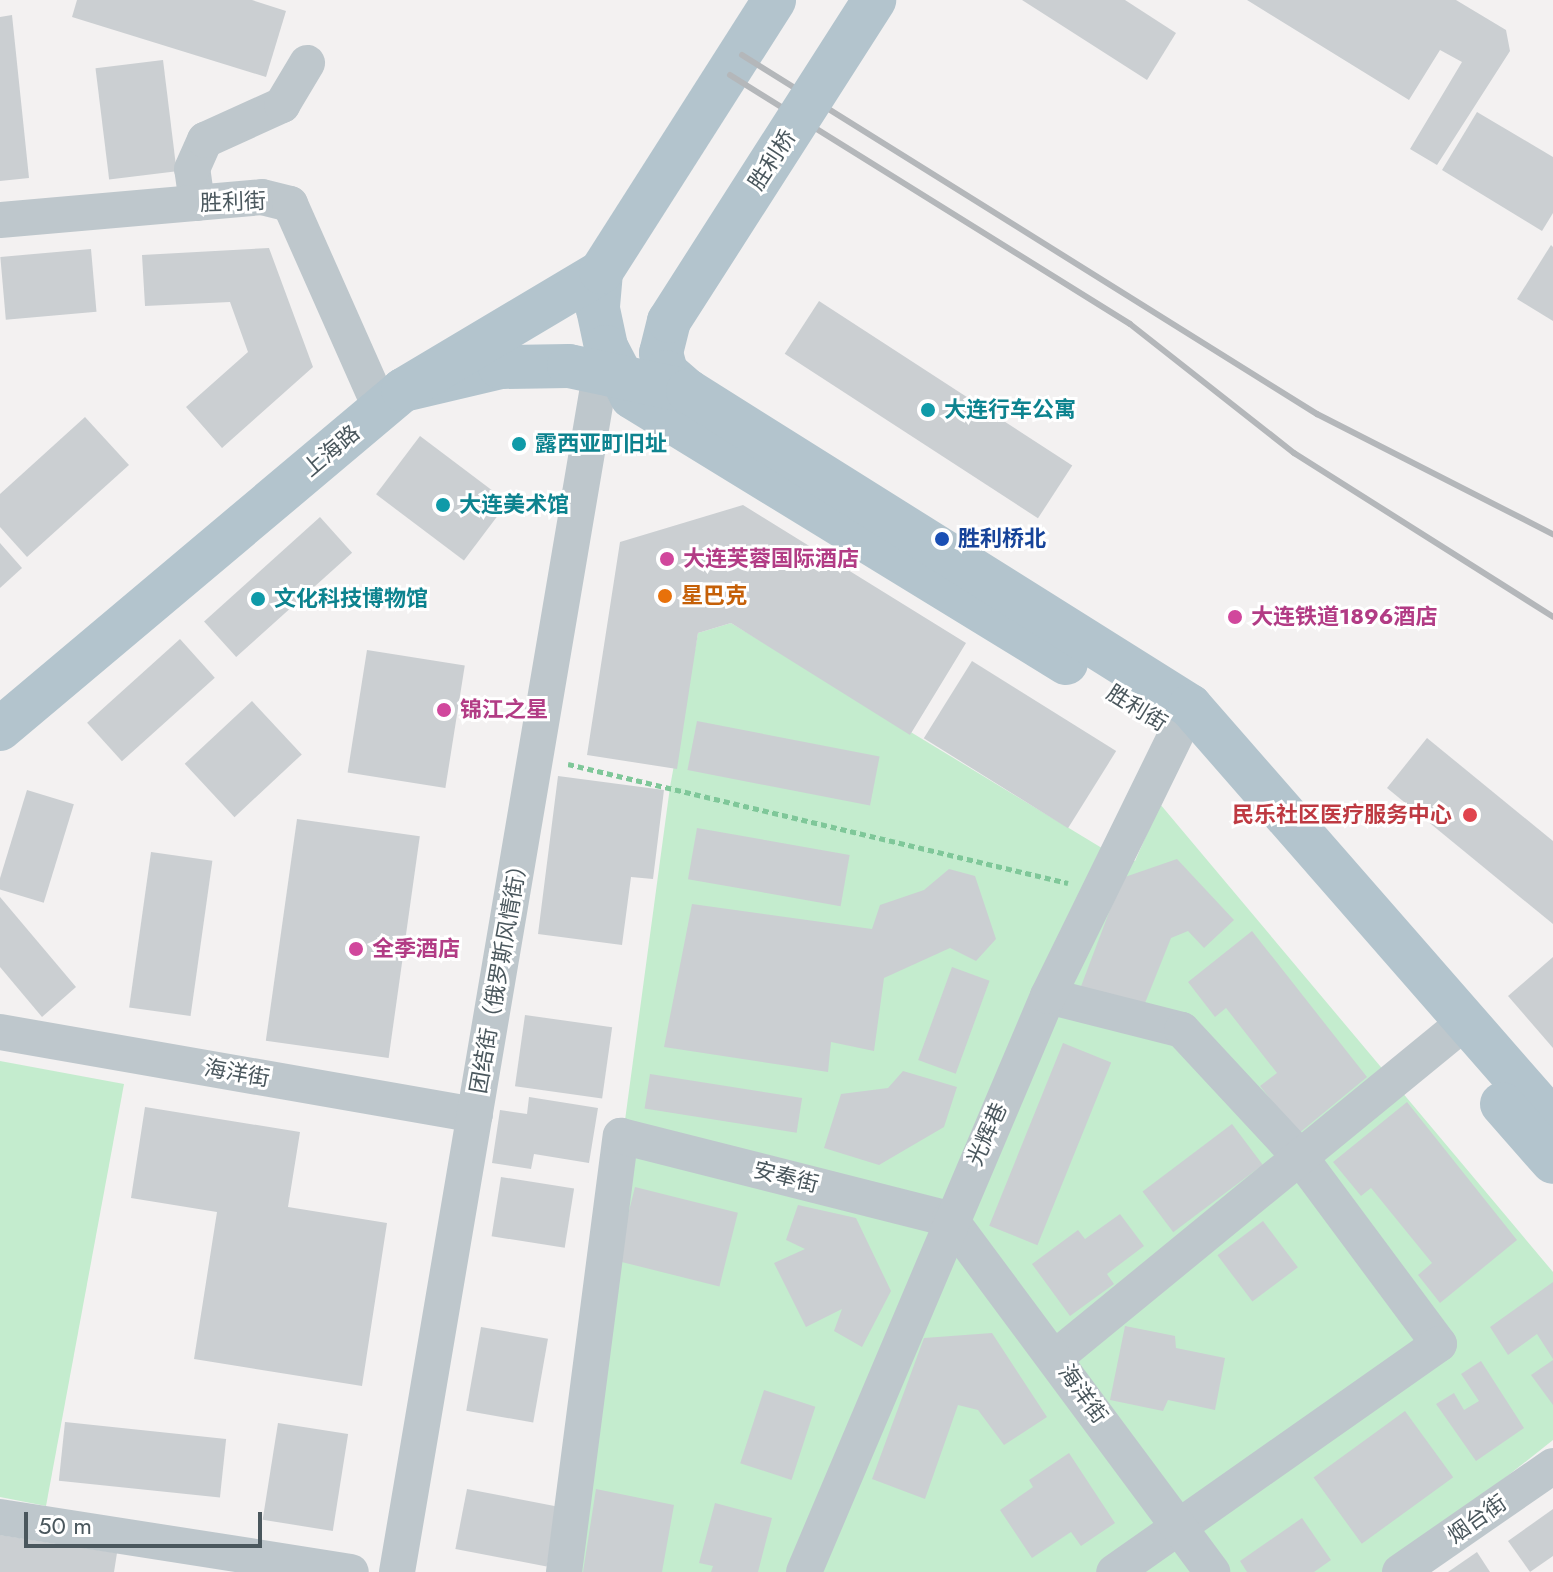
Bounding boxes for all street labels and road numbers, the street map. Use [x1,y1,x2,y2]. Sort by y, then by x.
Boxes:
street label: 胜利桥 [743,125,801,195]
street label: 胜利街 [200,188,266,216]
street label: 上海路 [297,420,365,482]
street label: 胜利街 [1102,679,1172,737]
street label: 团结街（俄罗斯风情街） [465,853,533,1095]
street label: 海洋街 [202,1054,272,1092]
street label: 光辉巷 [962,1098,1012,1170]
street label: 安奉街 [751,1156,821,1198]
street label: 海洋街 [1053,1360,1113,1428]
street label: 烟台街 [1442,1489,1512,1549]

